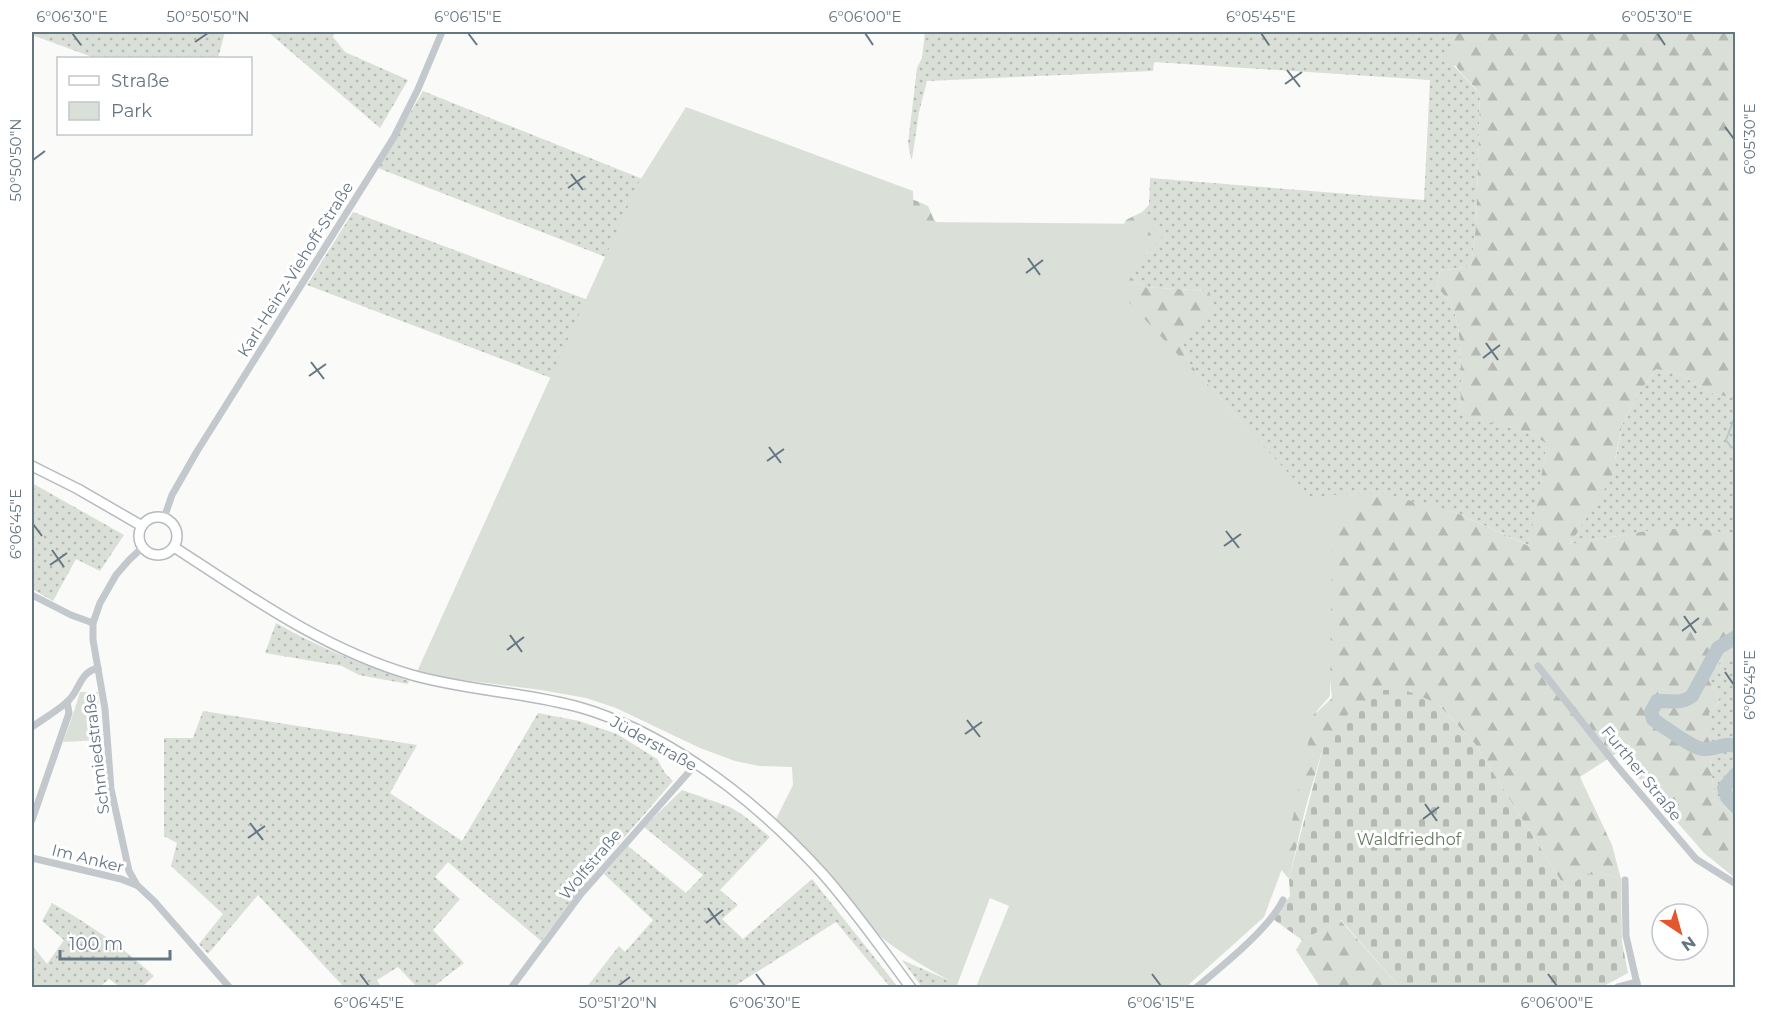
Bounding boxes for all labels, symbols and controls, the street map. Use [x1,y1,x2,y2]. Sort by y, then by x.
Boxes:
text: 6°06'30"E [36,7,108,26]
text: 50°50'50"N [167,7,249,26]
text: 6°06'15"E [434,7,502,26]
text: 6°06'00"E [829,7,901,26]
text: 6°05'45"E [1226,7,1296,26]
text: 6°05'30"E [1622,7,1693,26]
legend [57,57,252,135]
text: Straße [111,70,170,92]
text: Park [111,100,152,122]
text: 6°05'30"E [1740,104,1759,175]
text: 50°50'50"N [6,119,25,201]
street label: Karl-Heinz-Viehoff-Straße [234,178,357,360]
text: 6°06'45"E [6,489,25,559]
text: 6°05'45"E [1740,650,1759,720]
street label: Schmiedstraße [80,693,113,815]
street label: Jüderstraße [607,711,700,775]
street label: Further Straße [1597,722,1686,825]
street label: Wolfstraße [555,825,625,904]
park label: Waldfriedhof [1357,830,1462,849]
street label: Im Anker [50,840,126,877]
north arrow [1650,902,1710,962]
scale bar [60,923,170,961]
text: N [1678,932,1699,955]
text: 100 m [69,933,123,955]
text: 6°06'45"E [334,993,404,1012]
text: 50°51'20"N [579,993,657,1012]
text: 6°06'30"E [729,993,801,1012]
text: 6°06'15"E [1127,993,1195,1012]
text: 6°06'00"E [1521,993,1593,1012]

